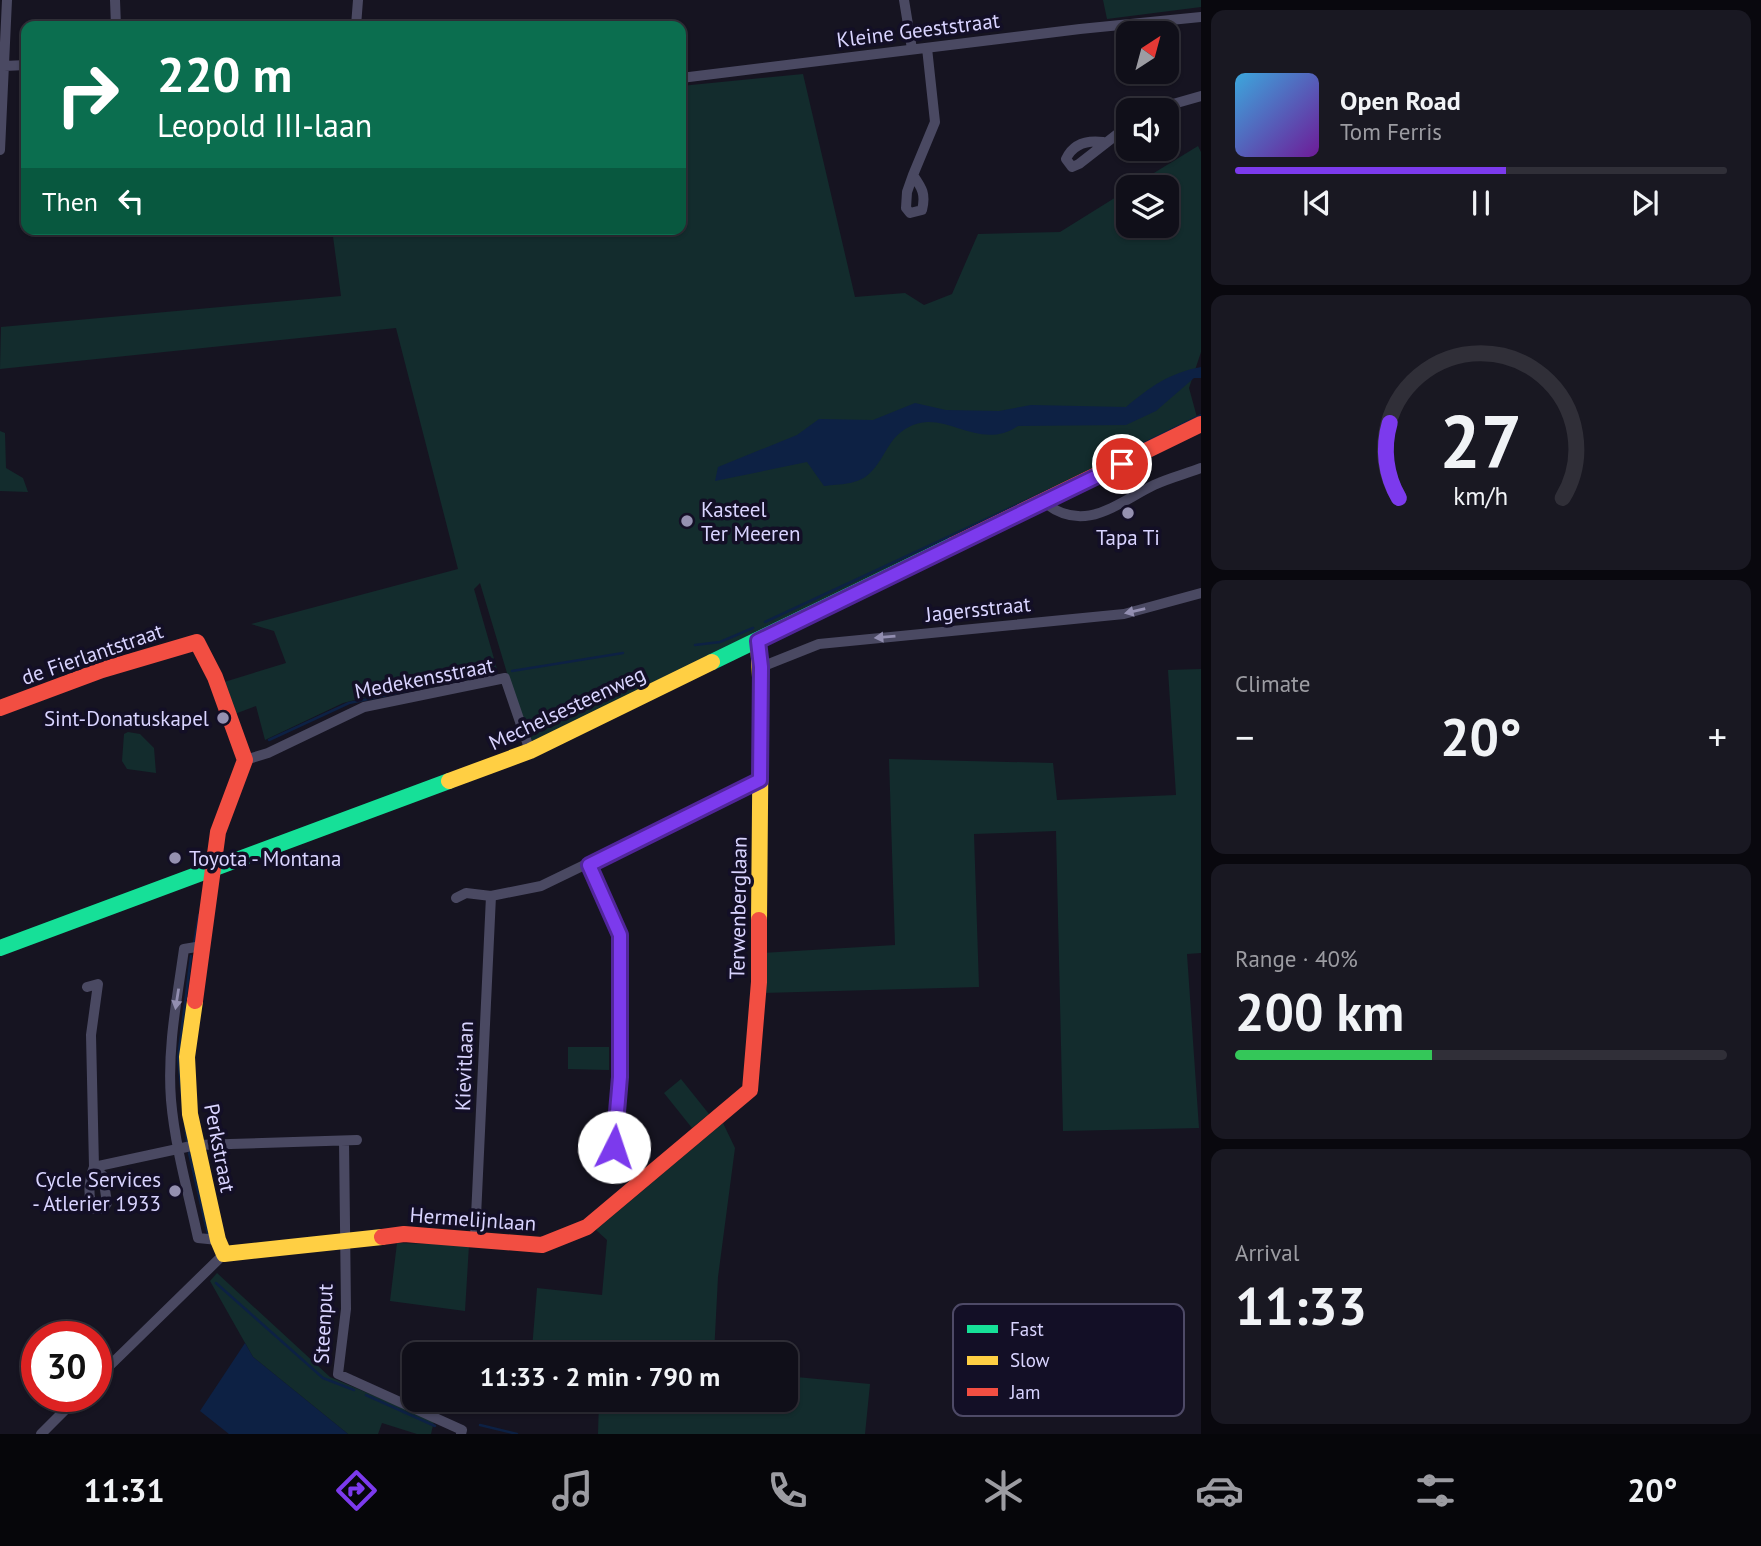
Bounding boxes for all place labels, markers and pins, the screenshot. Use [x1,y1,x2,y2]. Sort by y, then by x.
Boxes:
pin [1092,434,1152,494]
place label: Kasteel Ter Meeren [701,496,800,547]
marker: Tapa Ti [1120,505,1136,521]
marker: Kasteel Ter Meeren [679,513,695,529]
place label: Tapa Ti [1096,524,1160,551]
place label: Sint-Donatuskapel [44,705,209,732]
marker: Sint-Donatuskapel [215,710,231,726]
place label: Toyota - Montana [189,845,342,872]
marker: Toyota - Montana [167,850,183,866]
place label: Cycle Services - Atlerier 1933 [32,1166,161,1217]
marker: Cycle Services - Atlerier 1933 [167,1183,183,1199]

